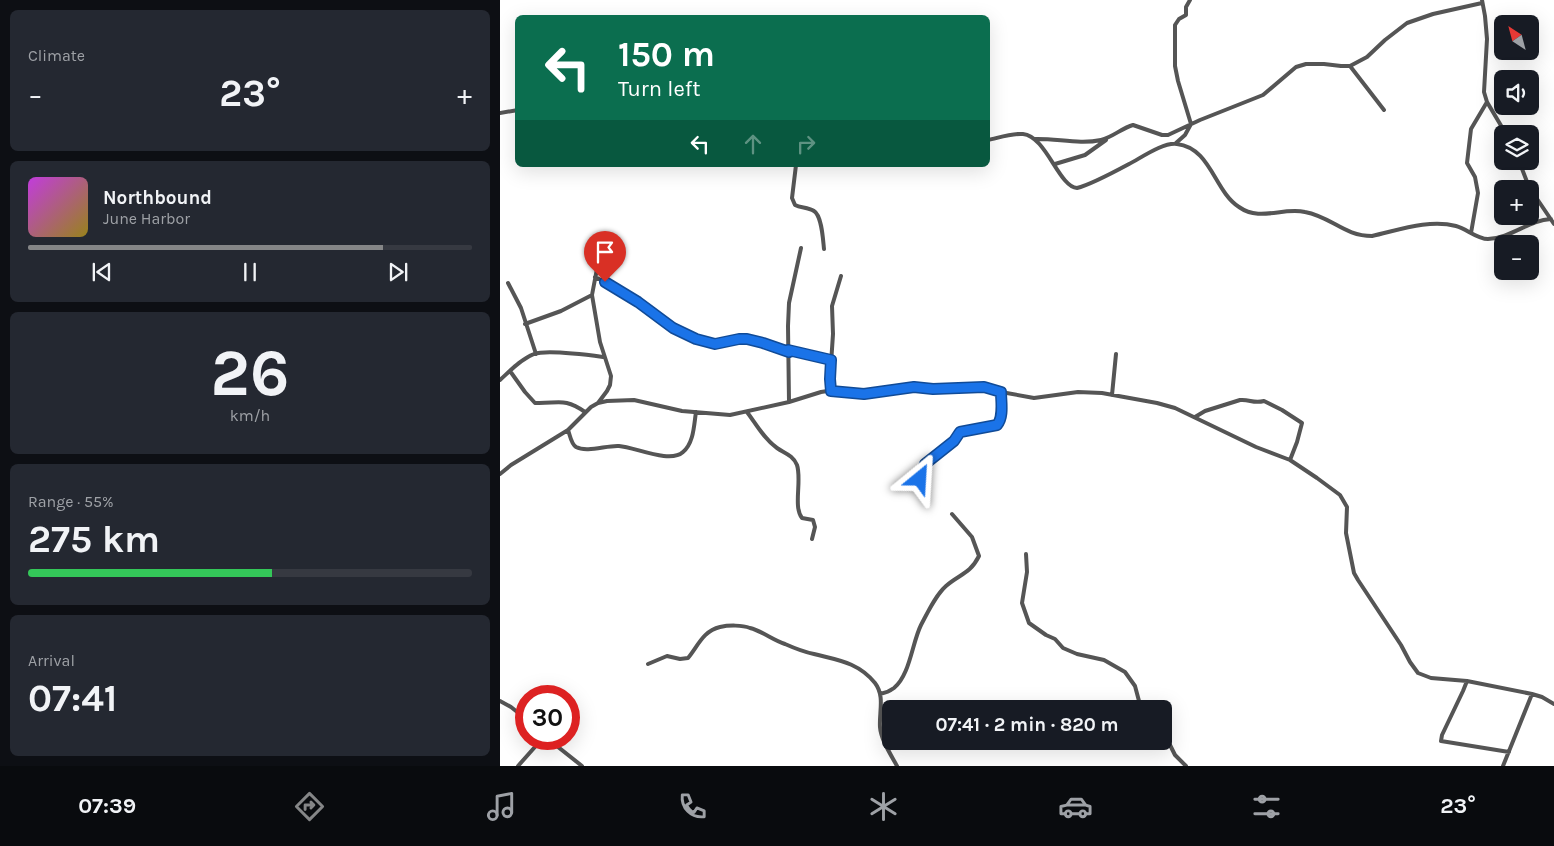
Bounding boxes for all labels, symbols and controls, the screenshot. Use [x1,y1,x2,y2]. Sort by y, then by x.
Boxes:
north arrow [1494,15,1539,60]
map controls [1494,15,1539,280]
text: 150 m [618,34,715,75]
icon: left [535,35,600,100]
text: Climate [28,46,85,65]
button: sound [1494,70,1539,115]
text: 23° [219,71,281,116]
text: Turn left [618,76,701,102]
text: − [28,78,43,111]
text: + [457,78,472,111]
button: layers [1494,125,1539,170]
icon: left [686,130,714,158]
icon: ahead [739,130,767,158]
icon: right [792,130,820,158]
button: + [1494,180,1539,225]
text: Northbound [103,187,212,209]
text: June Harbor [103,209,190,228]
pin [584,231,626,282]
button: − [1494,235,1539,280]
icon: arrive [591,238,619,266]
icon: previous [88,258,116,286]
icon: pause [236,258,264,286]
icon: next [384,258,412,286]
text: 26 [211,335,289,411]
text: km/h [230,406,270,425]
position arrow [893,452,945,504]
text: Range · 55% [28,492,114,511]
text: 275 km [28,517,160,562]
text: Arrival [28,651,75,670]
text: 07:41 [28,676,117,721]
speed limit sign: 30 [515,685,580,750]
text: 07:41 · 2 min · 820 m [935,714,1119,736]
icon: directions [292,789,327,824]
icon: music [484,789,519,824]
icon: phone [675,789,710,824]
icon: climate [866,789,901,824]
icon: car [1058,789,1093,824]
icon: filters [1249,789,1284,824]
text: 07:39 [78,793,136,819]
text: 23° [1440,793,1476,819]

